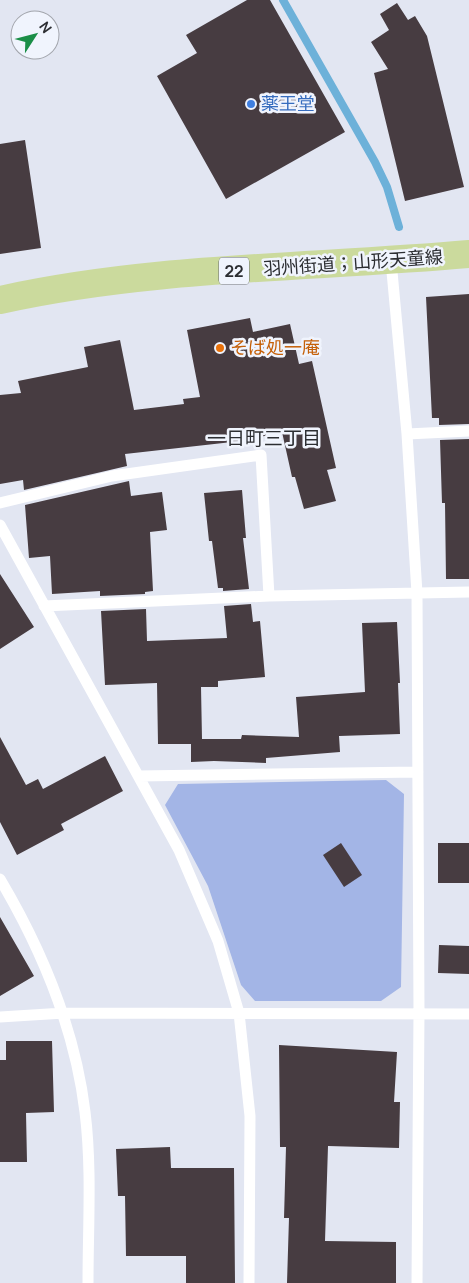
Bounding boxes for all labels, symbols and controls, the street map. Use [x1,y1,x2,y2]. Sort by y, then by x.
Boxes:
north arrow [10,10,60,60]
text: N [35,17,57,37]
place label: 薬王堂 [261,91,315,115]
marker: 薬王堂 [245,98,257,110]
street label: 羽州街道；山形天童線 [262,244,444,280]
road number: 22 [219,258,249,284]
place label: そば処一庵 [230,335,320,359]
marker: そば処一庵 [214,342,226,354]
district label: 一日町三丁目 [207,425,321,451]

